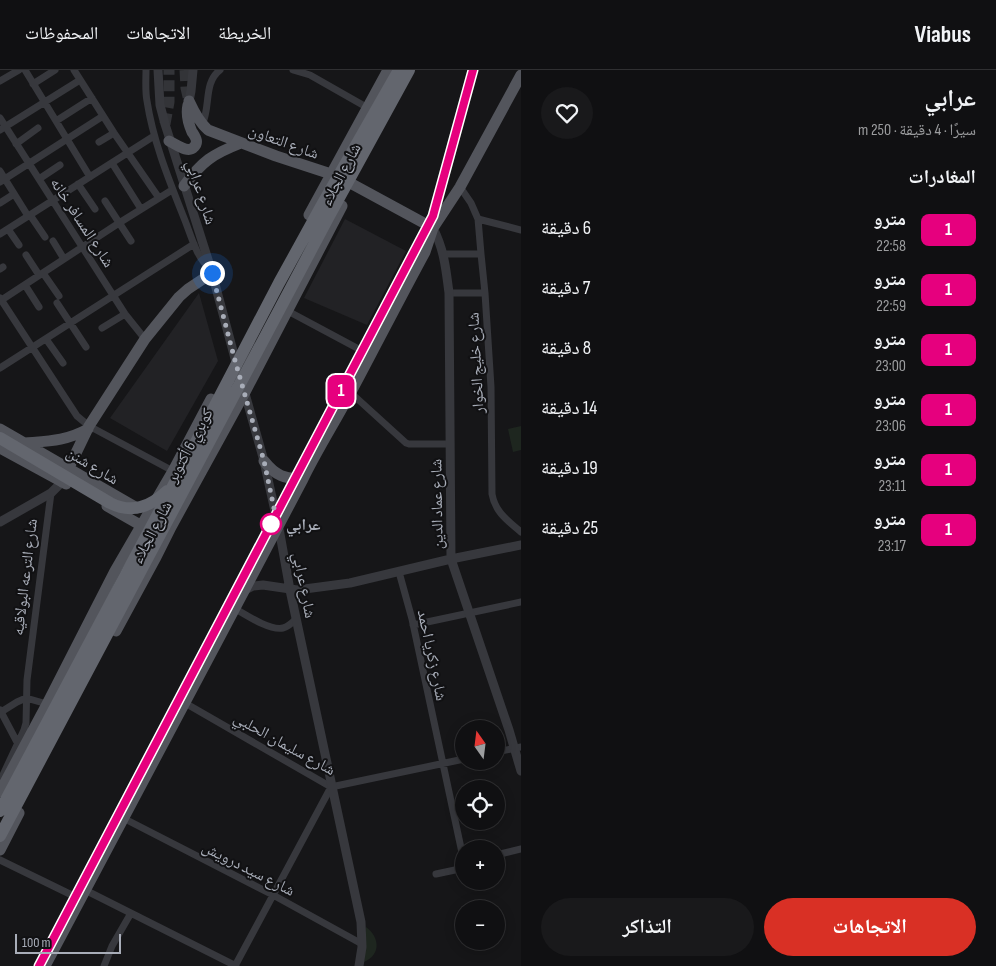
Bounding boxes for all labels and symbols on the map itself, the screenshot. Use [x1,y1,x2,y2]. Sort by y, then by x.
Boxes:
street label: شارع التعاون [246,121,321,164]
street label: شارع الجلاء [317,140,366,209]
street label: شارع عرابي [179,158,220,228]
street label: شارع المسافر خانه [46,174,118,271]
your location [200,261,225,286]
street label: شارع خليج الخوار [464,312,489,415]
line badge: 1 [325,375,357,407]
street label: كوبري 6 أكتوبر [162,405,220,488]
street label: شارع شنن [63,443,122,489]
street label: شارع عماد الدين [427,459,448,549]
street label: شارع الجلاء [128,498,177,567]
marker: عرابي [260,513,282,535]
place label: عرابي [286,516,321,537]
street label: شارع الترعه البولاقيه [9,518,42,637]
street label: شارع عرابي [286,551,319,620]
street label: شارع زكريا احمد [413,608,450,703]
street label: شارع سليمان الحلبي [229,709,338,782]
north arrow [455,720,505,770]
street label: شارع سيد درويش [199,838,298,901]
scale bar [15,931,121,954]

